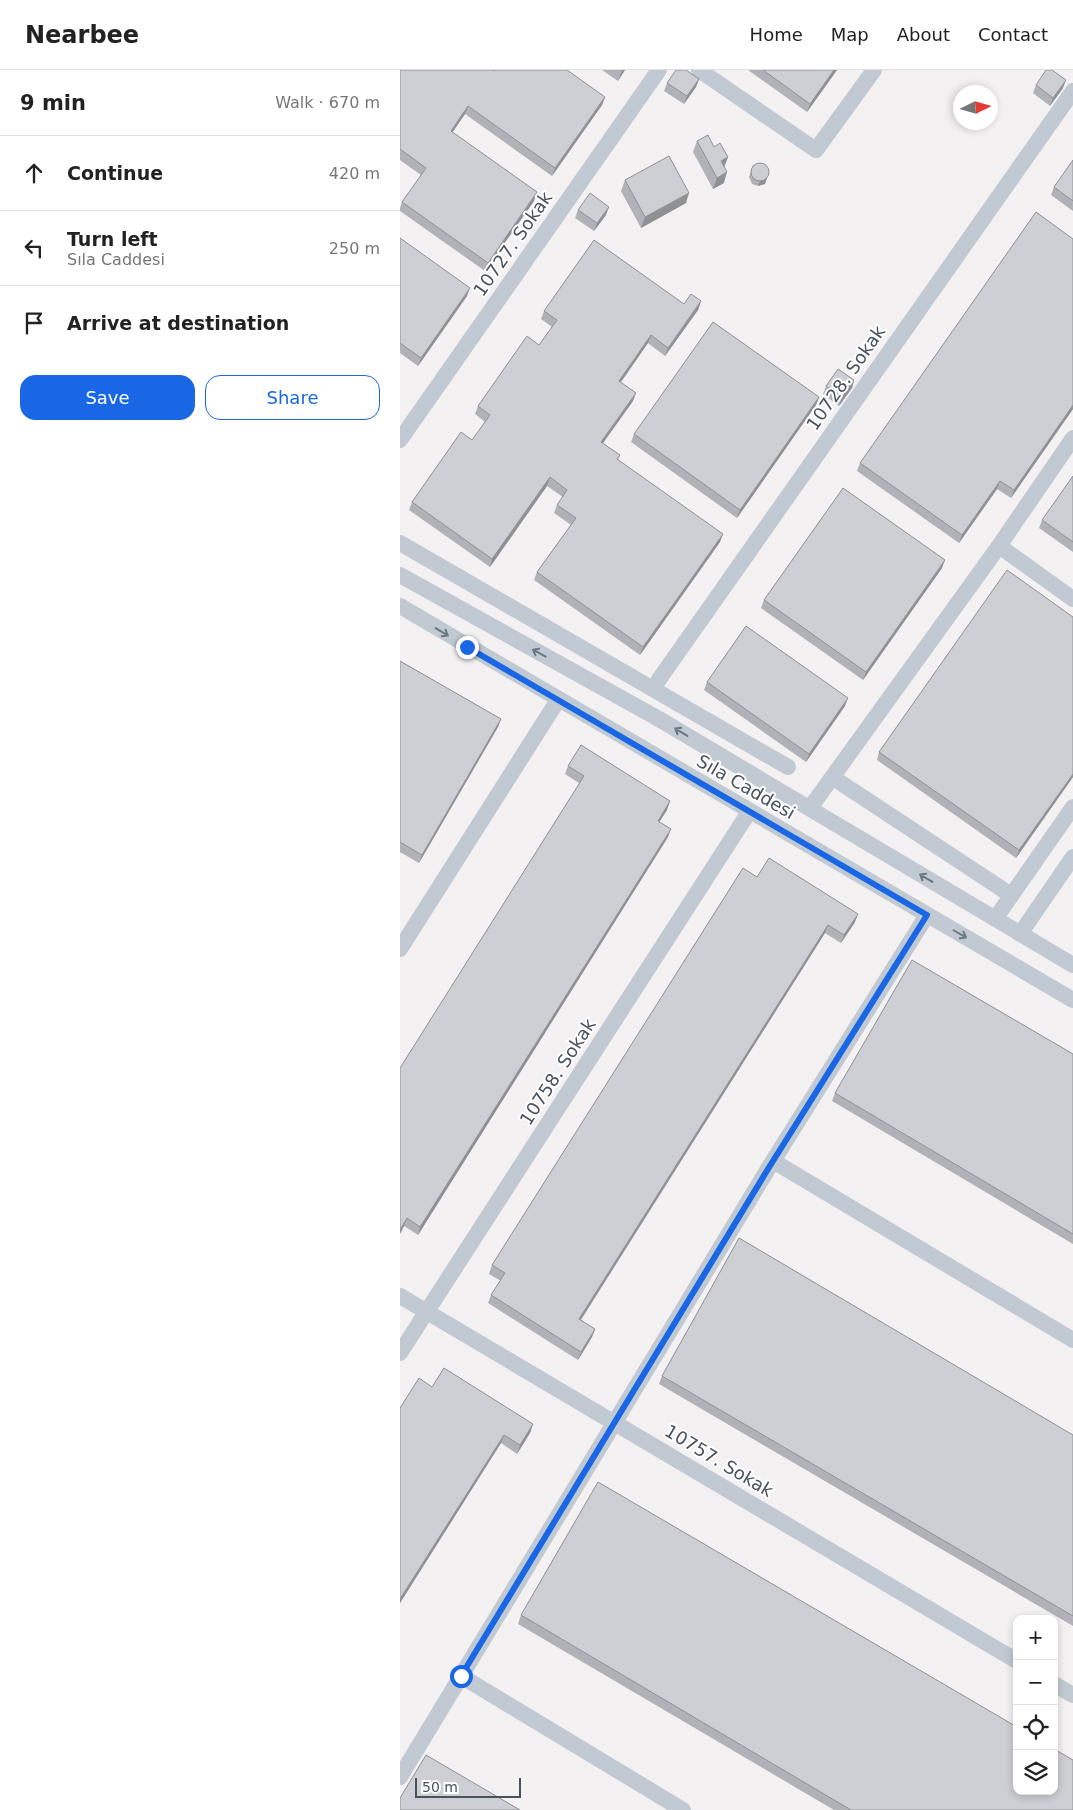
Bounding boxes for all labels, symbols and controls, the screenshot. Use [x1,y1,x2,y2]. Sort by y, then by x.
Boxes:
text: Nearbee [25,21,139,49]
text: Home [750,24,803,45]
text: Map [831,24,869,45]
text: About [897,24,950,45]
text: Contact [978,24,1048,45]
north arrow [953,85,998,130]
text: 9 min [20,91,86,115]
text: Walk · 670 m [275,93,380,112]
icon: ahead [20,159,48,187]
text: Continue [67,162,163,184]
text: 420 m [329,164,380,183]
street label: 10727. Sokak [469,187,557,300]
text: Turn left [67,228,158,250]
icon: left [20,234,48,262]
text: 250 m [329,239,380,258]
text: Sıla Caddesi [67,250,165,269]
icon: arrive [20,309,48,337]
text: Arrive at destination [67,312,289,334]
street label: 10728. Sokak [802,321,890,434]
button: Save [20,375,195,420]
button: Share [205,375,380,420]
one-way arrow [434,627,448,637]
route end [456,636,479,659]
one-way arrow [532,647,547,657]
one-way arrow [674,727,688,737]
street label: Sıla Caddesi [693,750,799,823]
one-way arrow [919,872,933,882]
one-way arrow [952,930,966,940]
street label: 10758. Sokak [515,1014,600,1129]
street label: 10757. Sokak [661,1420,778,1501]
map controls [1013,1615,1058,1795]
button: + [1013,1615,1058,1660]
button: − [1013,1660,1058,1705]
route start [450,1665,473,1688]
button: locate [1013,1705,1058,1750]
button: layers [1013,1750,1058,1795]
scale bar [415,1775,521,1798]
text: 50 m [422,1779,458,1795]

